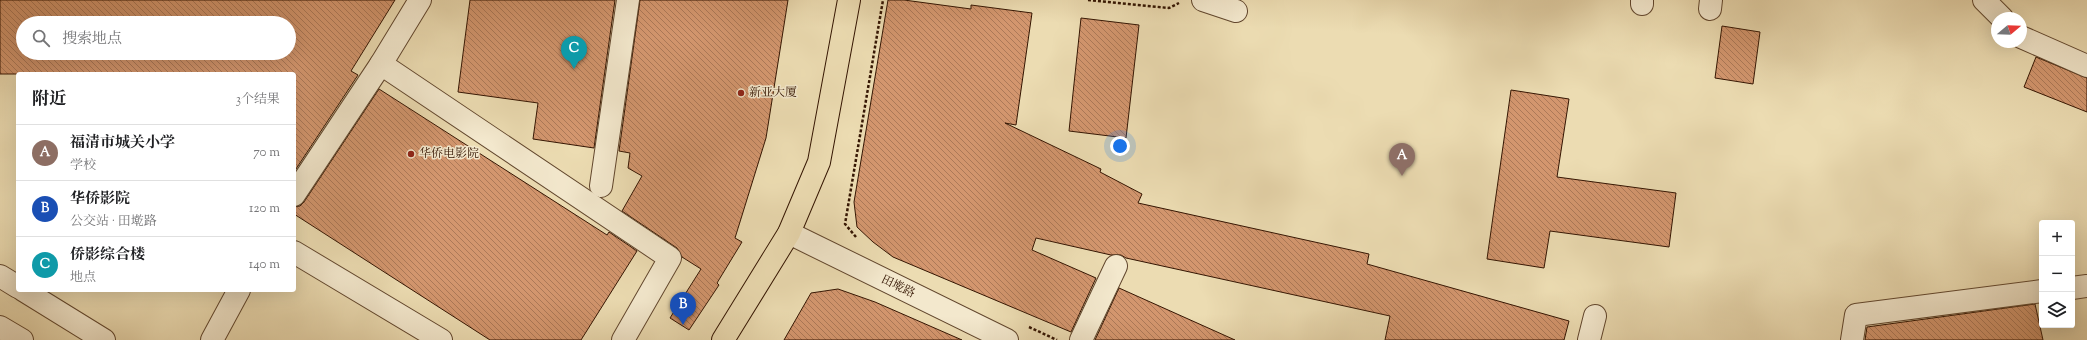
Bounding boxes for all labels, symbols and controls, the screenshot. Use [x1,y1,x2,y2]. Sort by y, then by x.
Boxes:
north arrow [1991,12,2027,48]
search box [16,16,296,60]
icon: search [30,27,52,49]
text: 搜索地点 [62,29,122,50]
pin: C [561,36,587,69]
place label: 新亚大厦 [749,84,797,102]
text: 附近 [32,88,66,112]
marker: 新亚大厦 [736,88,746,98]
text: 3个结果 [236,91,280,109]
text: 福清市城关小学 [70,133,175,154]
your location [1110,136,1130,156]
pin: A [1389,143,1415,176]
text: A [40,144,50,162]
text: 70 m [253,144,280,162]
place label: 华侨电影院 [419,145,479,163]
marker: 华侨电影院 [406,149,416,159]
text: 学校 [70,157,96,175]
text: 华侨影院 [70,189,130,210]
text: B [41,200,49,218]
text: 120 m [249,200,280,218]
text: 公交站 · 田墘路 [70,213,157,231]
map controls [2039,220,2075,328]
button: + [2039,220,2075,256]
text: 侨影综合楼 [70,245,145,266]
text: C [40,256,50,274]
text: 140 m [249,256,280,274]
button: − [2039,256,2075,292]
text: 地点 [70,269,96,287]
street label: 田墘路 [878,271,918,303]
pin: B [670,292,696,325]
button: layers [2039,292,2075,328]

